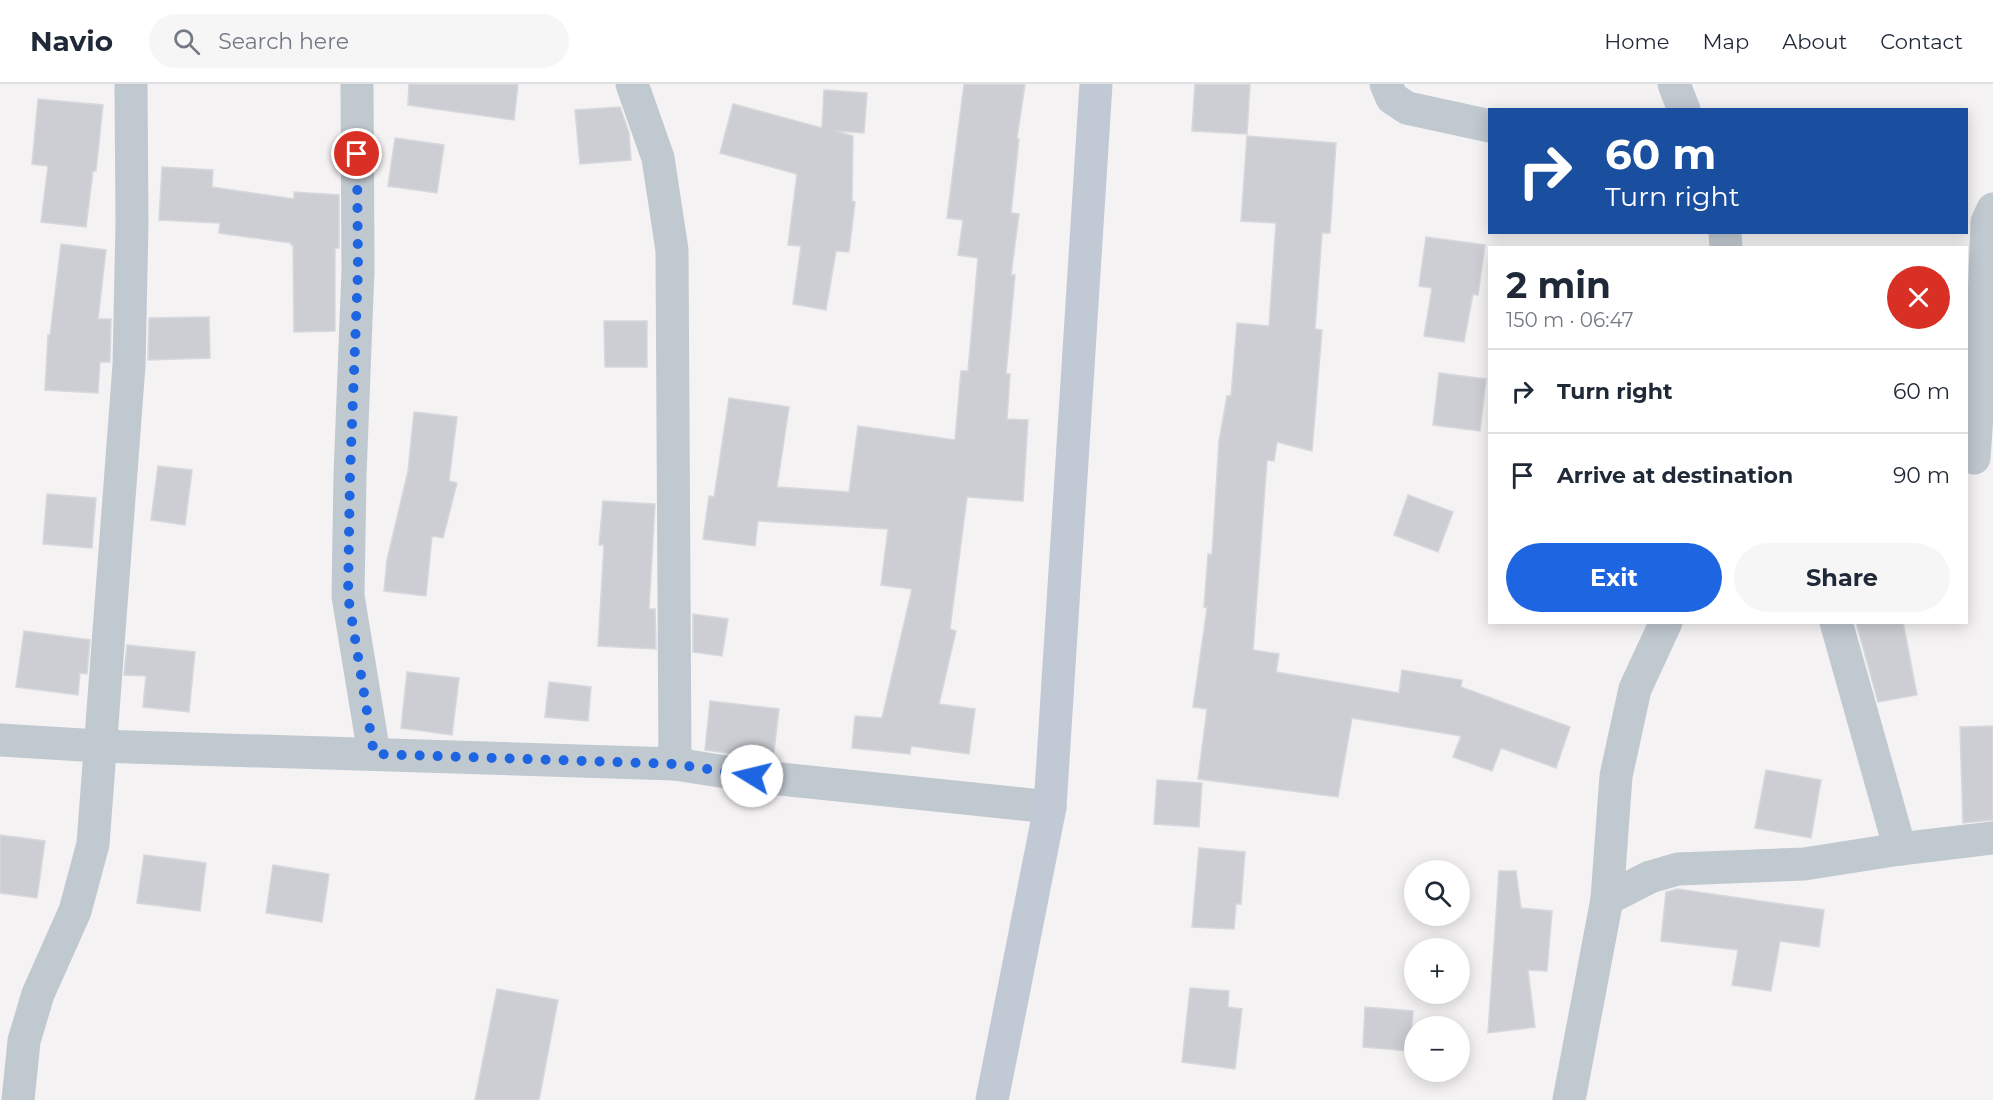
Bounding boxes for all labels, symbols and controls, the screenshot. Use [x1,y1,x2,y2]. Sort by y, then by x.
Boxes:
search box [149,14,569,68]
text: Navio [30,24,113,58]
icon: search [170,25,203,58]
text: Search here [218,28,349,55]
text: Home [1604,29,1669,54]
text: Map [1702,29,1749,54]
text: About [1782,29,1847,54]
text: Contact [1880,29,1963,54]
pin [331,128,382,179]
text: 60 m [1605,128,1716,180]
icon: right [1506,132,1584,210]
icon: arrive [340,137,373,170]
text: Turn right [1605,180,1740,213]
text: 2 min [1506,263,1611,307]
button: close [1887,266,1950,329]
text: 150 m · 06:47 [1506,308,1633,332]
icon: right [1506,375,1539,408]
text: Turn right [1557,378,1672,405]
text: 60 m [1893,378,1950,405]
icon: arrive [1506,459,1539,492]
text: Arrive at destination [1557,462,1793,489]
text: 90 m [1893,462,1950,489]
button: Exit [1506,543,1722,612]
button: Share [1734,543,1950,612]
position arrow [720,744,784,808]
map controls [1404,860,1470,1082]
button: search [1404,860,1470,926]
button: + [1404,938,1470,1004]
button: − [1404,1016,1470,1082]

